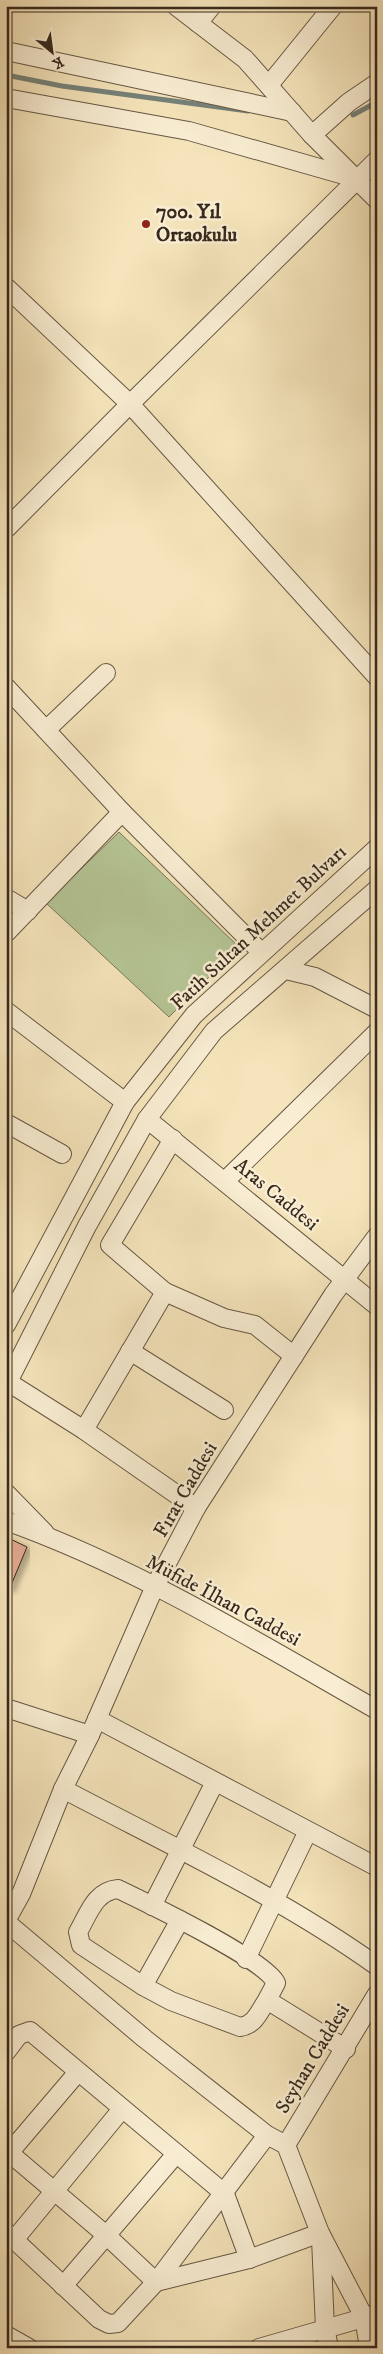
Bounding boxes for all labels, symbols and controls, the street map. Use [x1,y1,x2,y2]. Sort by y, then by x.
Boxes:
north arrow [28,28,78,78]
text: K [48,52,66,73]
place label: 700. Yıl Ortaokulu [156,200,238,248]
marker: 700. Yıl Ortaokulu [140,218,152,230]
street label: Fatih Sultan Mehmet Bulvarı [166,840,352,1016]
street label: Aras Caddesi [229,1153,323,1237]
street label: Fırat Caddesi [149,1438,223,1542]
street label: Müfide İlhan Caddesi [141,1550,305,1652]
street label: Seyhan Caddesi [270,2000,356,2118]

